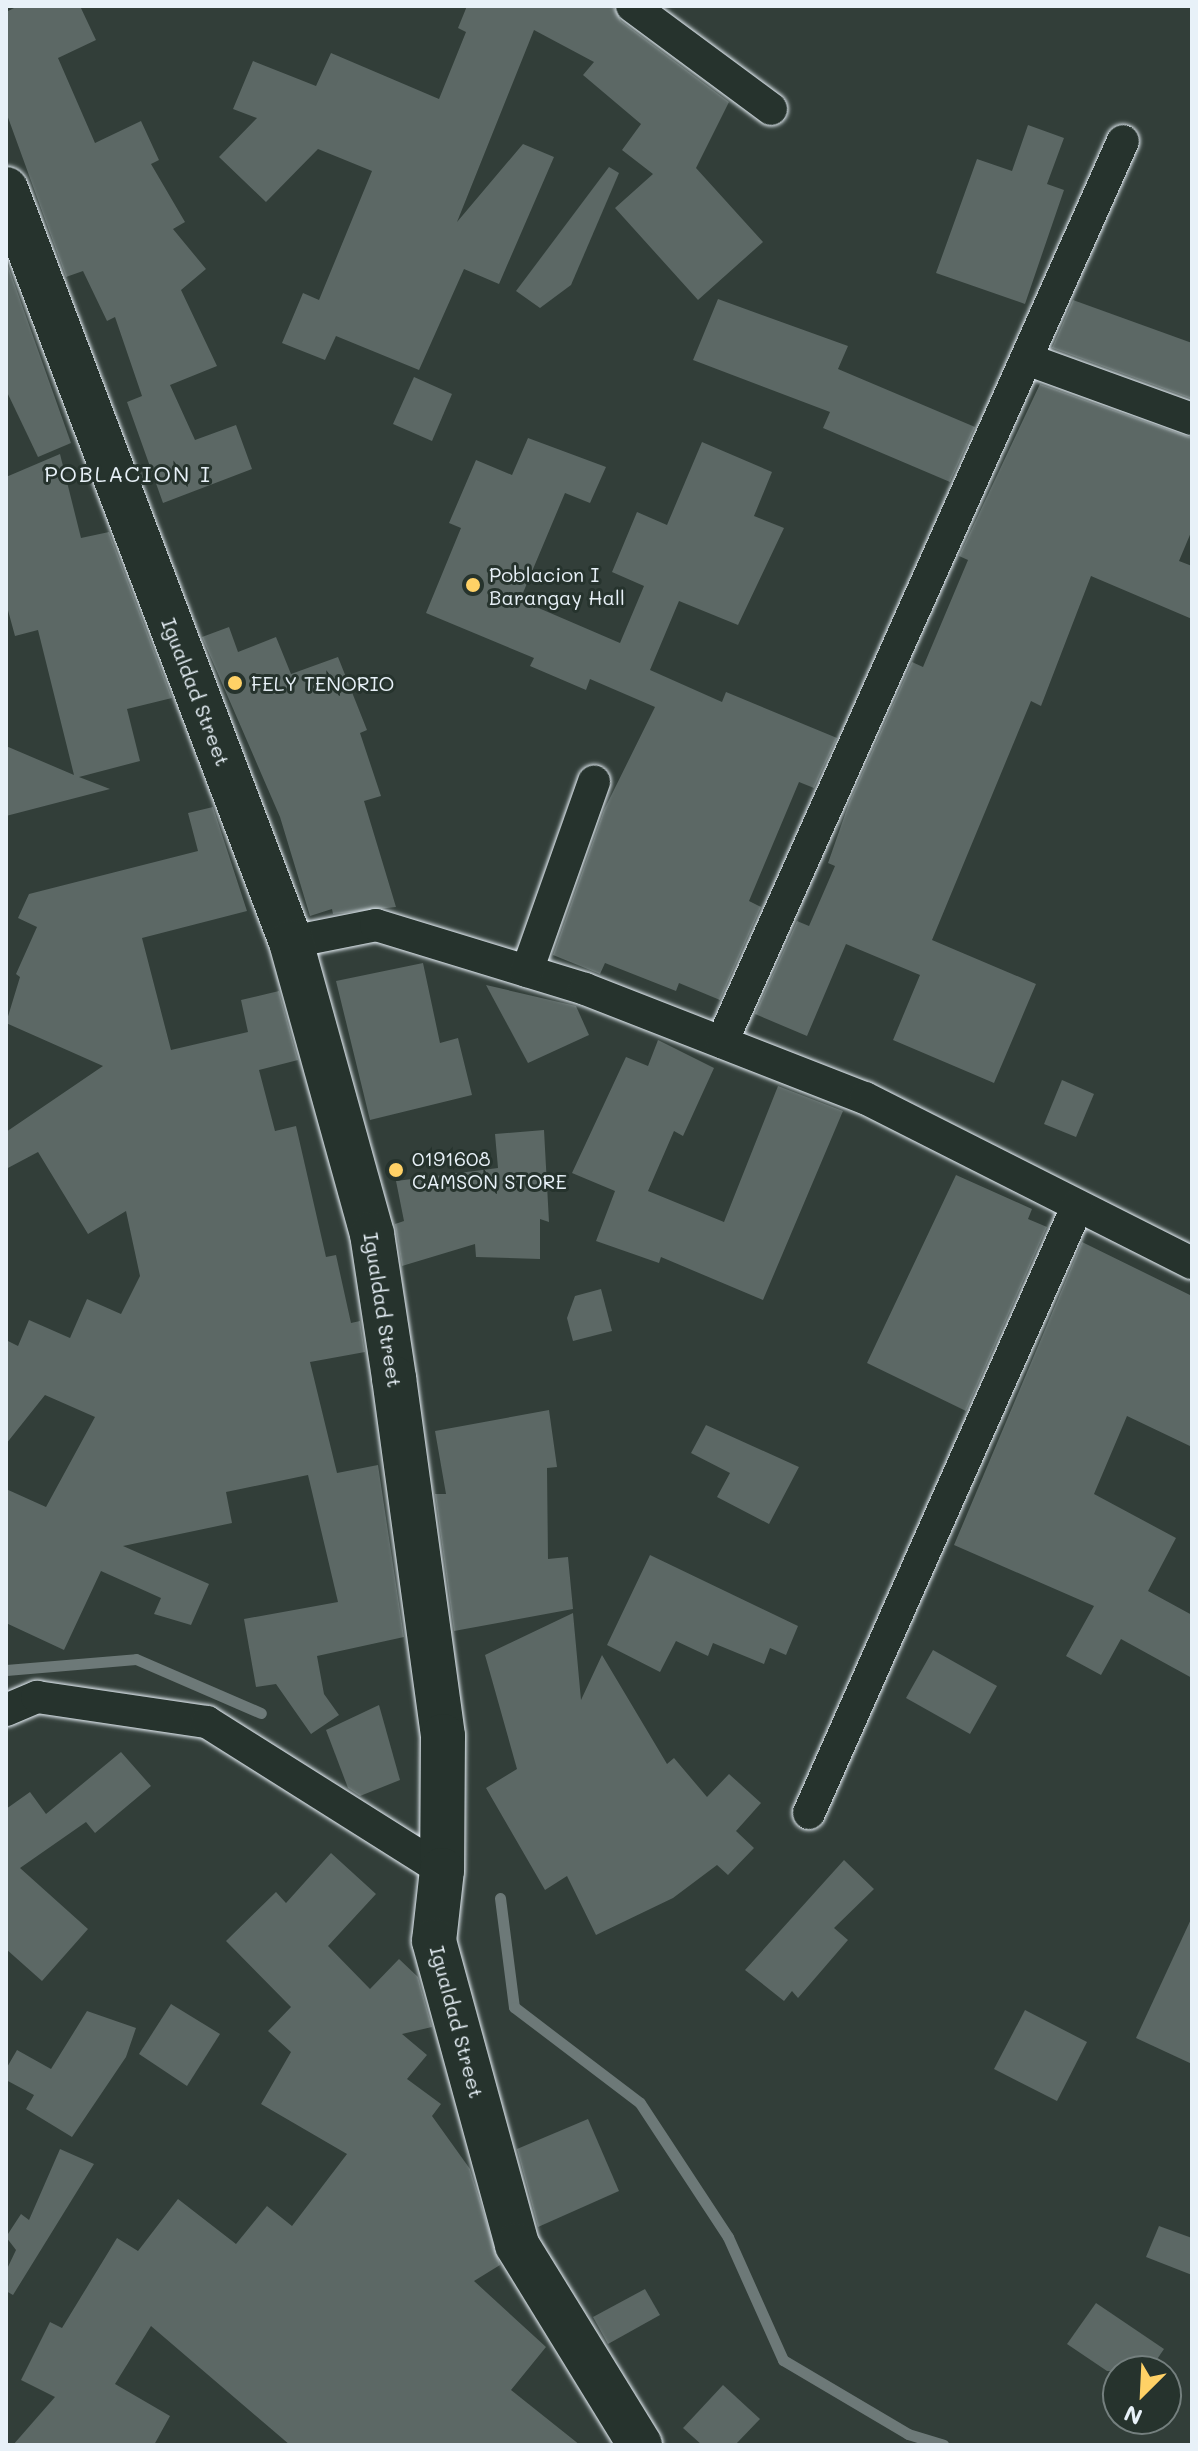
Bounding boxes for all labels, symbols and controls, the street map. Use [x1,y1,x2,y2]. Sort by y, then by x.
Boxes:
district label: POBLACION I [44,461,212,487]
place label: Poblacion I Barangay Hall [489,562,625,609]
marker: Poblacion I Barangay Hall [464,576,482,594]
street label: Igualdad Street [157,615,235,769]
place label: FELY TENORIO [251,671,394,695]
marker: FELY TENORIO [226,674,244,692]
place label: 0191608 CAMSON STORE [412,1146,567,1193]
marker: 0191608 CAMSON STORE [387,1161,405,1179]
street label: Igualdad Street [359,1231,407,1389]
street label: Igualdad Street [425,1943,489,2101]
north arrow [1102,2355,1182,2435]
text: N [1119,2399,1146,2432]

